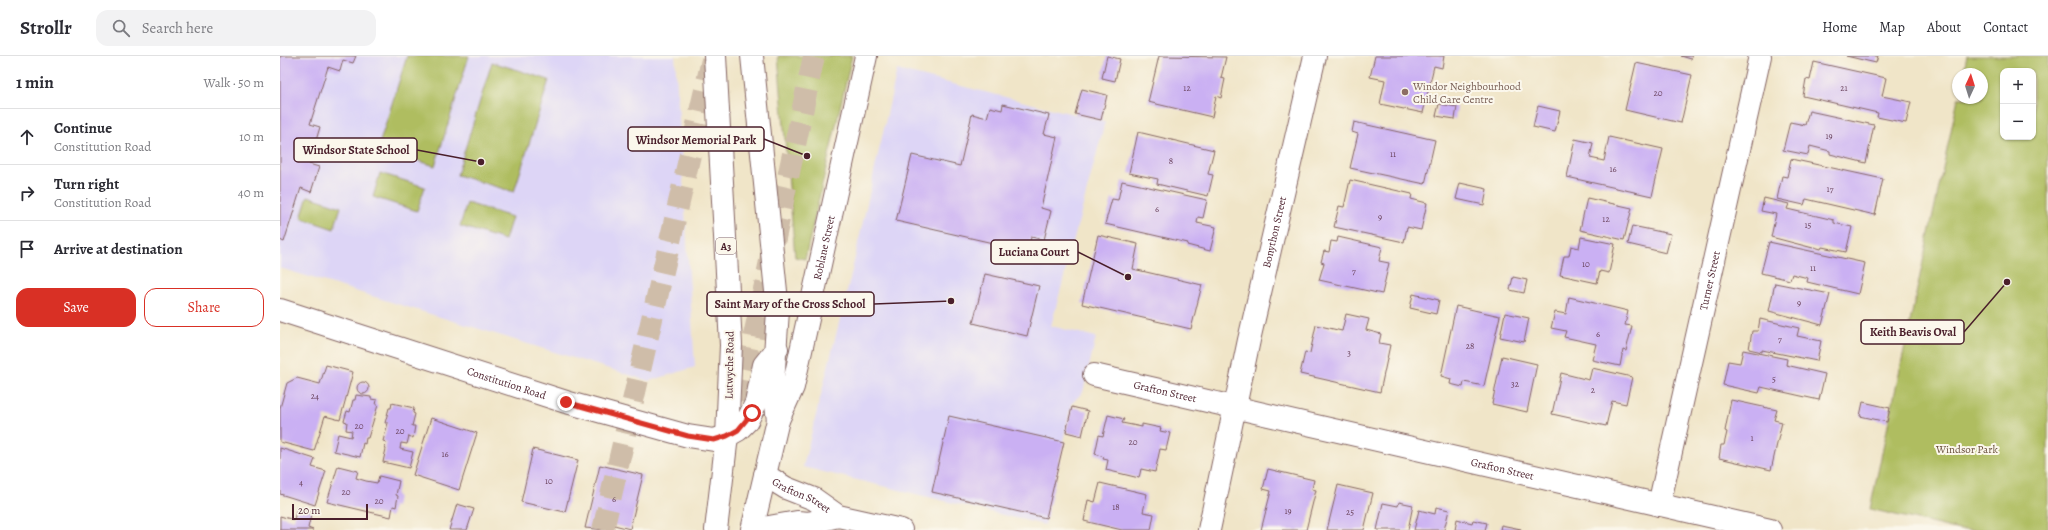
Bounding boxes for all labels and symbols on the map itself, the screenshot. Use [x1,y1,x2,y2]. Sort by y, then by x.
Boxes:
north arrow [1952,68,1988,104]
place label: Windor Neighbourhood Child Care Centre [1412,79,1521,107]
house number: 12 [1183,82,1191,94]
house number: 21 [1840,82,1848,94]
marker: Windor Neighbourhood Child Care Centre [1400,87,1410,97]
house number: 20 [1653,87,1663,99]
callout: Windsor Memorial Park [628,127,764,151]
house number: 19 [1825,130,1833,142]
text: Windsor Memorial Park [635,132,757,148]
callout: Windsor State School [294,138,417,162]
text: Windsor State School [301,142,410,158]
house number: 11 [1390,148,1396,160]
house number: 8 [1169,155,1173,167]
house number: 16 [1609,163,1617,175]
house number: 17 [1827,183,1834,195]
street label: Bonython Street [1259,195,1290,269]
house number: 6 [1155,203,1159,215]
house number: 9 [1378,211,1382,223]
house number: 12 [1602,213,1610,225]
street label: Roblane Street [810,214,839,281]
house number: 15 [1805,219,1812,231]
road number: A3 [716,238,736,254]
callout: Luciana Court [991,240,1078,264]
text: Luciana Court [999,244,1069,260]
street label: Turner Street [1696,249,1724,312]
house number: 10 [1582,258,1590,270]
house number: 11 [1810,262,1816,274]
house number: 7 [1352,265,1356,277]
callout: Saint Mary of the Cross School [707,292,874,316]
text: Saint Mary of the Cross School [715,296,866,312]
house number: 9 [1797,297,1801,309]
callout: Keith Beavis Oval [1861,320,1964,344]
text: Keith Beavis Oval [1870,324,1957,340]
house number: 6 [1596,328,1600,340]
street label: Lutwyche Road [721,331,738,399]
house number: 7 [1778,333,1782,345]
house number: 28 [1466,340,1474,352]
house number: 3 [1347,347,1351,359]
street label: Constitution Road [465,364,548,403]
house number: 5 [1772,373,1776,385]
street label: Grafton Street [1132,377,1198,406]
house number: 32 [1511,378,1520,390]
house number: 2 [1591,384,1596,396]
house number: 24 [311,390,319,402]
route end [557,393,575,411]
route start [743,404,761,422]
house number: 20 [354,420,364,432]
house number: 20 [395,425,405,437]
house number: 1 [1750,432,1754,444]
house number: 20 [1128,436,1138,448]
park label: Windsor Park [1935,442,1998,457]
house number: 16 [441,448,449,460]
street label: Grafton Street [1469,455,1536,484]
street label: Grafton Street [769,474,834,517]
house number: 10 [545,475,553,487]
house number: 4 [299,476,303,488]
house number: 20 [341,486,351,498]
house number: 6 [612,493,616,505]
house number: 20 [374,495,384,507]
house number: 18 [1112,501,1120,513]
scale bar [292,502,368,521]
house number: 19 [1284,505,1292,517]
house number: 25 [1346,506,1354,518]

